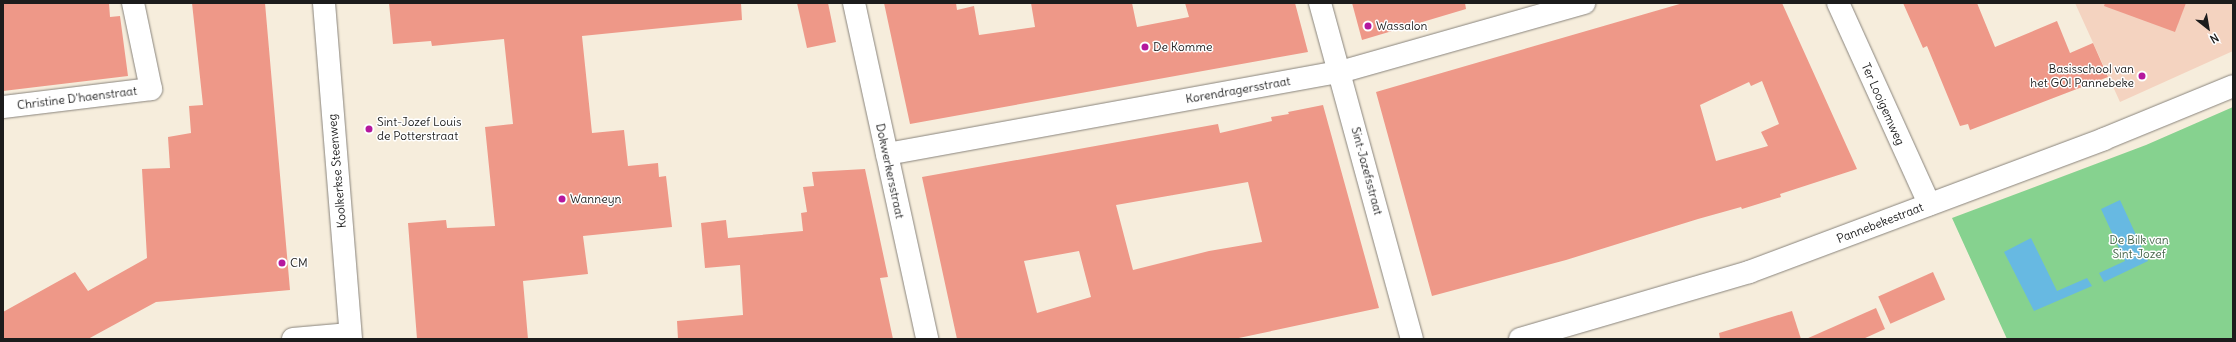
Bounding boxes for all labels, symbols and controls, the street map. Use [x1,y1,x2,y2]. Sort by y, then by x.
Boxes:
north arrow [2188,8,2228,48]
place label: Wassalon [1376,19,1428,33]
marker: Wassalon [1363,21,1373,31]
text: N [2207,30,2221,46]
place label: De Komme [1153,40,1212,54]
marker: De Komme [1140,42,1150,52]
street label: Ter Looigemweg [1858,61,1908,147]
place label: Basisschool van het GO! Pannebeke [2030,62,2134,90]
marker: Basisschool van het GO! Pannebeke [2137,71,2147,81]
street label: Korendragersstraat [1185,74,1291,106]
street label: Christine D'haenstraat [16,83,138,113]
street label: Koolkerkse Steenweg [325,113,349,229]
place label: Sint-Jozef Louis de Potterstraat [377,115,461,143]
street label: Dokwerkersstraat [873,122,907,220]
marker: Sint-Jozef Louis de Potterstraat [364,124,374,134]
street label: Sint-Jozefsstraat [1348,125,1386,217]
place label: Wanneyn [570,192,621,206]
marker: Wanneyn [557,194,567,204]
street label: Pannebekestraat [1835,200,1925,246]
park label: De Bilk van Sint-Jozef [2109,233,2169,261]
place label: CM [290,256,308,270]
marker: CM [277,258,287,268]

